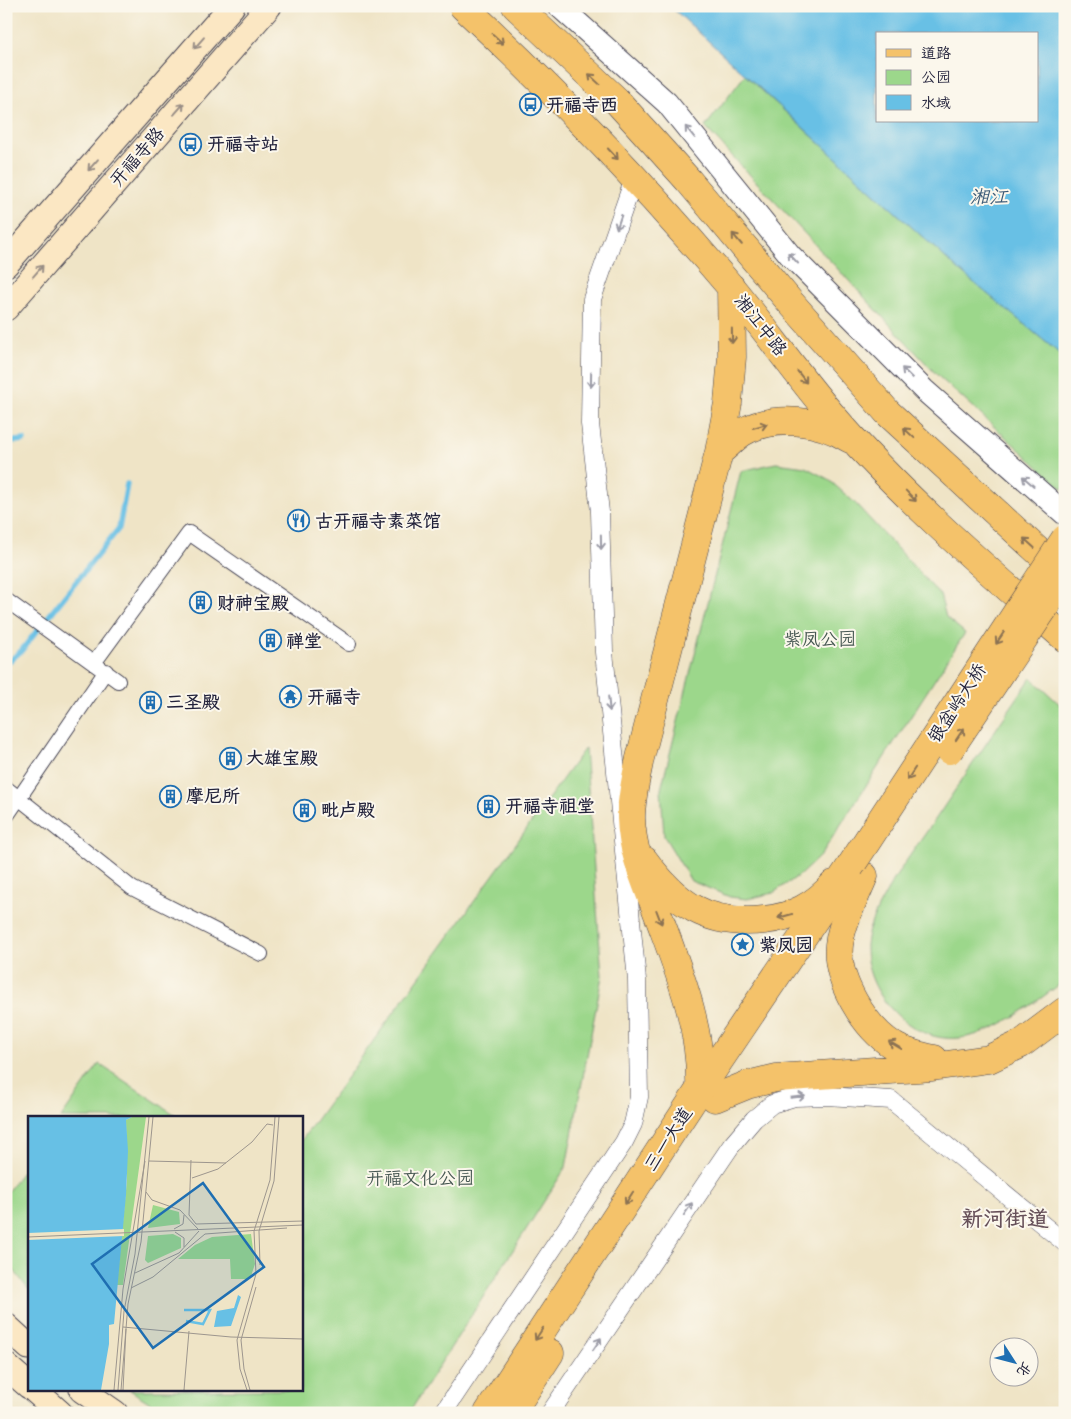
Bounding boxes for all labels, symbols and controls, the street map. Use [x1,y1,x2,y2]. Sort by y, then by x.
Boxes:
legend [876,32,1038,122]
one-way arrow [492,33,505,45]
one-way arrow [194,36,205,49]
text: 道路 [921,44,951,63]
text: 公园 [921,68,951,87]
one-way arrow [587,73,600,85]
bus stop icon: 开福寺西 [518,93,542,117]
place label: 开福寺西 [546,94,618,116]
text: 水域 [921,94,951,113]
one-way arrow [174,102,185,115]
street label: 开福寺路 [105,123,169,191]
one-way arrow [685,125,696,138]
bus stop icon: 开福寺站 [179,132,203,156]
place label: 开福寺站 [207,133,279,155]
one-way arrow [607,148,620,160]
one-way arrow [87,159,98,172]
water label: 湘江 [970,185,1009,209]
one-way arrow [614,214,623,230]
one-way arrow [732,233,743,246]
one-way arrow [787,251,799,264]
one-way arrow [33,264,44,277]
street label: 湘江中路 [730,290,792,360]
one-way arrow [727,328,736,344]
one-way arrow [901,367,914,379]
one-way arrow [796,370,807,383]
one-way arrow [586,372,596,388]
one-way arrow [751,421,767,431]
one-way arrow [903,427,916,439]
one-way arrow [1022,475,1035,487]
one-way arrow [905,490,917,503]
restaurant icon: 古开福寺素菜馆 [287,509,311,533]
place label: 古开福寺素菜馆 [315,510,441,532]
one-way arrow [596,534,606,550]
one-way arrow [1022,537,1035,549]
building icon: 财神宝殿 [189,591,213,615]
place label: 财神宝殿 [217,592,289,614]
park label: 紫凤公园 [784,628,856,650]
building icon: 禅堂 [258,629,282,653]
place label: 禅堂 [286,630,322,652]
one-way arrow [994,631,1005,645]
street label: 银盆岭大桥 [923,659,991,747]
temple icon: 开福寺 [279,685,303,709]
place label: 开福寺 [307,686,361,708]
building icon: 三圣殿 [138,690,162,714]
place label: 三圣殿 [166,691,220,713]
one-way arrow [604,696,614,712]
one-way arrow [954,727,965,741]
building icon: 大雄宝殿 [218,746,242,770]
place label: 大雄宝殿 [246,747,318,769]
one-way arrow [905,767,916,781]
building icon: 摩尼所 [158,784,182,808]
place label: 摩尼所 [186,785,240,807]
building icon: 开福寺祖堂 [477,794,501,818]
place label: 开福寺祖堂 [505,795,595,817]
building icon: 毗卢殿 [293,798,317,822]
place label: 毗卢殿 [321,799,375,821]
one-way arrow [655,909,664,925]
one-way arrow [777,912,793,922]
place icon: 紫凤园 [731,933,755,957]
place label: 紫凤园 [759,934,813,956]
one-way arrow [888,1040,902,1050]
one-way arrow [790,1092,806,1102]
street label: 三一大道 [639,1103,697,1175]
inset map [28,1116,302,1392]
park label: 开福文化公园 [366,1167,474,1189]
one-way arrow [623,1191,633,1205]
one-way arrow [683,1202,693,1216]
district label: 新河街道 [961,1205,1049,1233]
one-way arrow [534,1327,544,1341]
north arrow [988,1336,1038,1386]
one-way arrow [592,1337,602,1351]
text: 北 [1013,1359,1035,1380]

